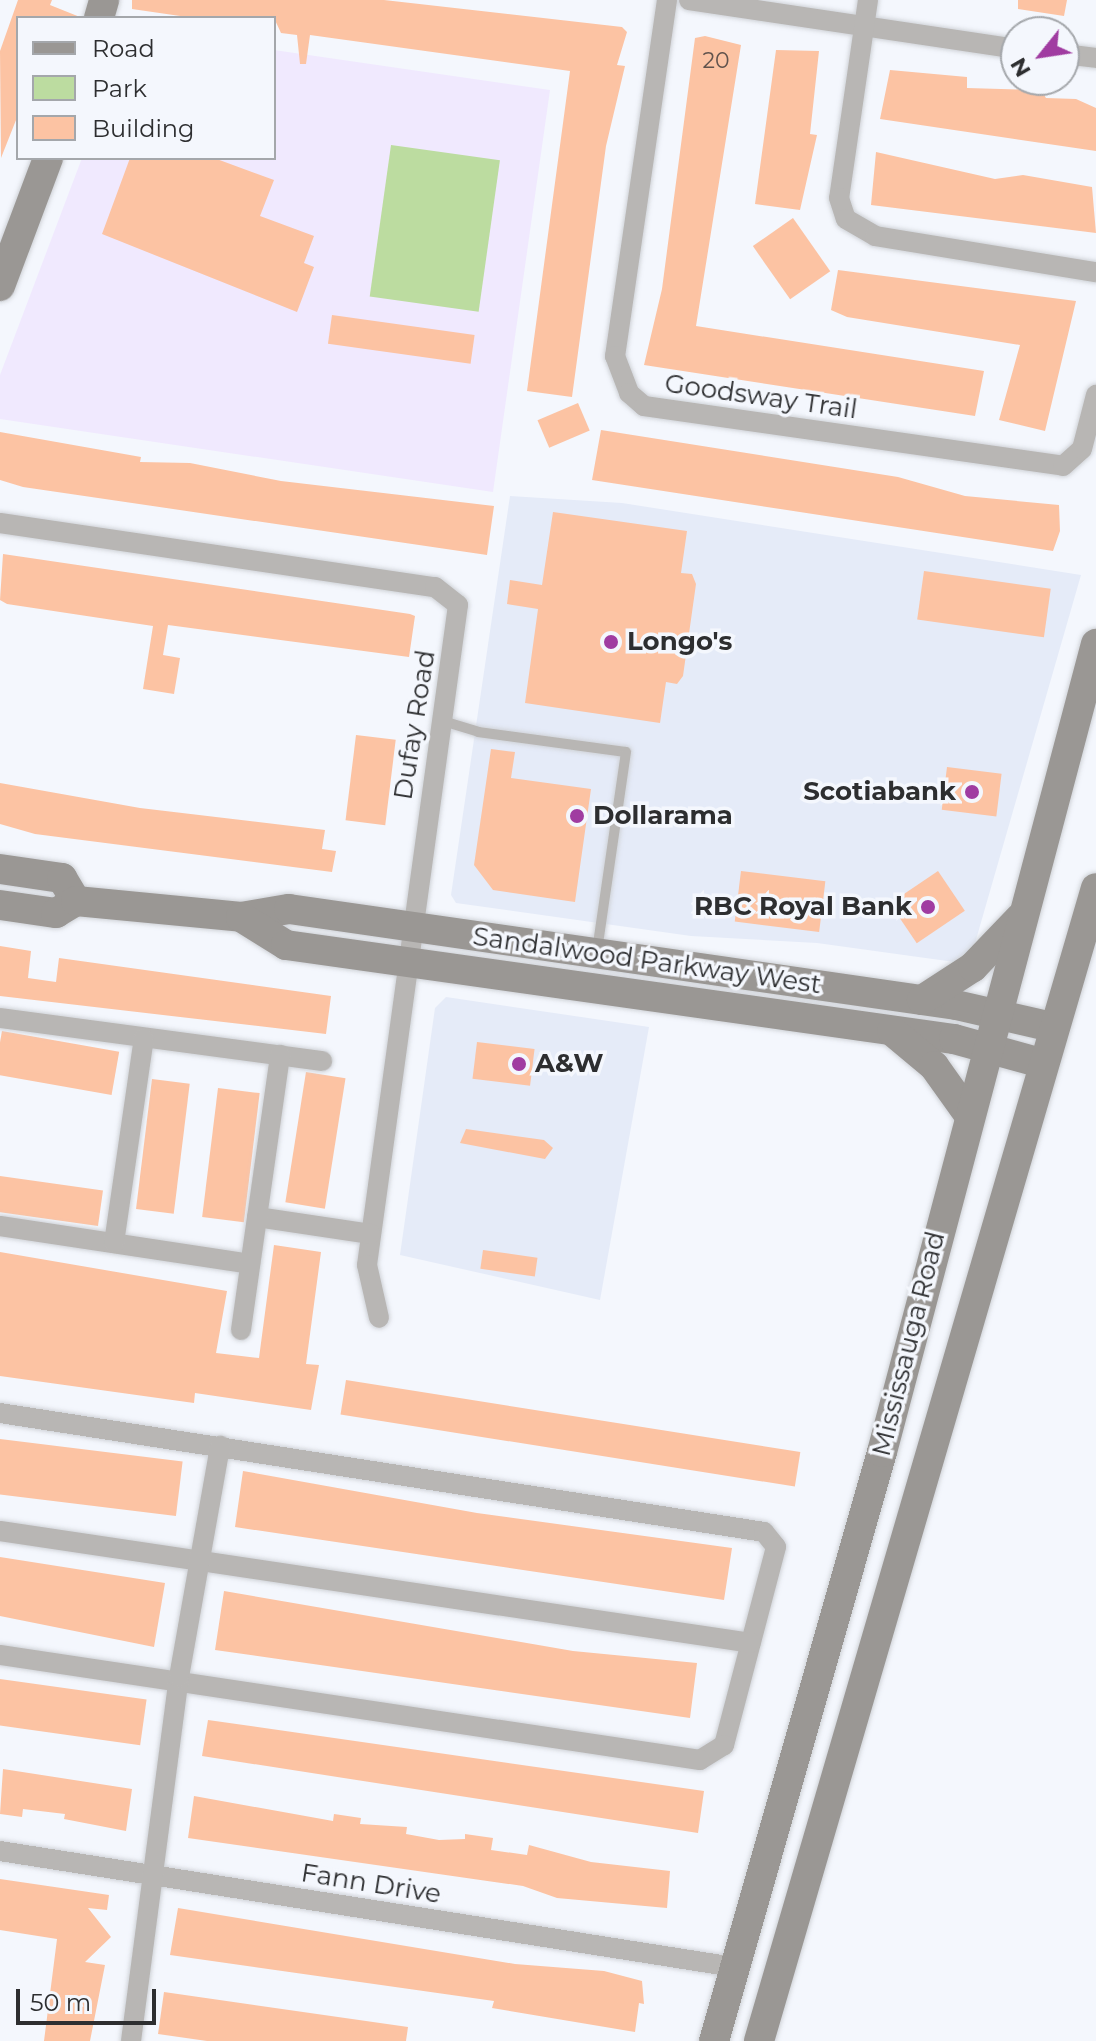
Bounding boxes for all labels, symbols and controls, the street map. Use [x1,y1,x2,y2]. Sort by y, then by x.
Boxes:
legend [16,16,276,160]
north arrow [1000,16,1080,96]
text: Road [92,34,155,63]
house number: 20 [702,48,730,74]
text: N [1004,53,1037,82]
text: Park [92,74,147,103]
text: Building [92,114,195,143]
street label: Goodsway Trail [663,368,859,426]
place label: Longo's [627,626,732,658]
marker: Longo's [602,633,620,651]
street label: Dufay Road [388,648,442,802]
place label: Scotiabank [803,776,956,808]
marker: Scotiabank [963,783,981,801]
place label: Dollarama [593,800,733,832]
marker: Dollarama [568,807,586,825]
place label: RBC Royal Bank [694,891,912,923]
marker: RBC Royal Bank [919,898,937,916]
street label: Sandalwood Parkway West [471,921,823,1001]
place label: A&W [535,1048,604,1080]
marker: A&W [510,1055,528,1073]
street label: Mississauga Road [866,1228,952,1460]
street label: Fann Drive [299,1858,443,1910]
scale bar [20,1973,160,2023]
text: 50 m [30,1988,91,2017]

